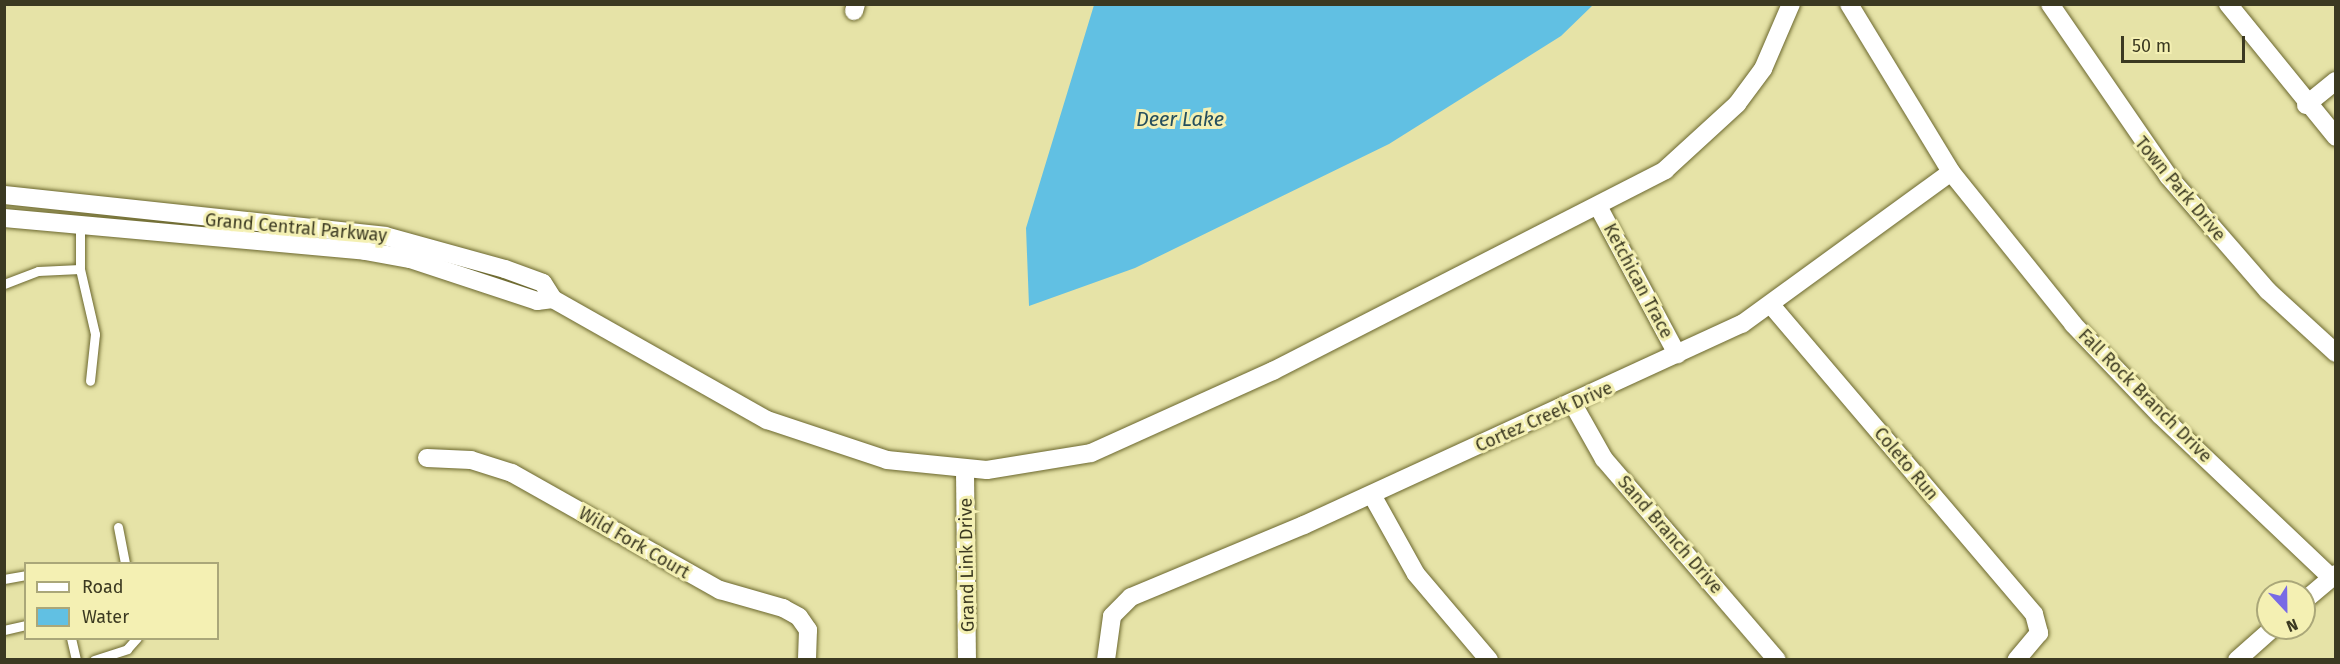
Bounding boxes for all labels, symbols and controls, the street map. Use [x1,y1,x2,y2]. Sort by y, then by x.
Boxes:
scale bar [2124,24,2248,62]
text: 50 m [2132,35,2171,57]
water label: Deer Lake [1136,107,1224,131]
street label: Town Park Drive [2130,132,2230,246]
street label: Grand Central Parkway [204,209,388,247]
street label: Ketchican Trace [1599,220,1677,342]
street label: Fall Rock Branch Drive [2074,325,2216,467]
street label: Cortez Creek Drive [1472,377,1616,457]
street label: Coleto Run [1869,423,1943,505]
street label: Sand Branch Drive [1613,472,1727,598]
street label: Grand Link Drive [955,498,979,632]
street label: Wild Fork Court [575,503,693,583]
legend [24,562,219,640]
text: Road [82,576,124,598]
north arrow [2256,580,2316,640]
text: Water [82,606,129,628]
text: N [2284,615,2301,636]

